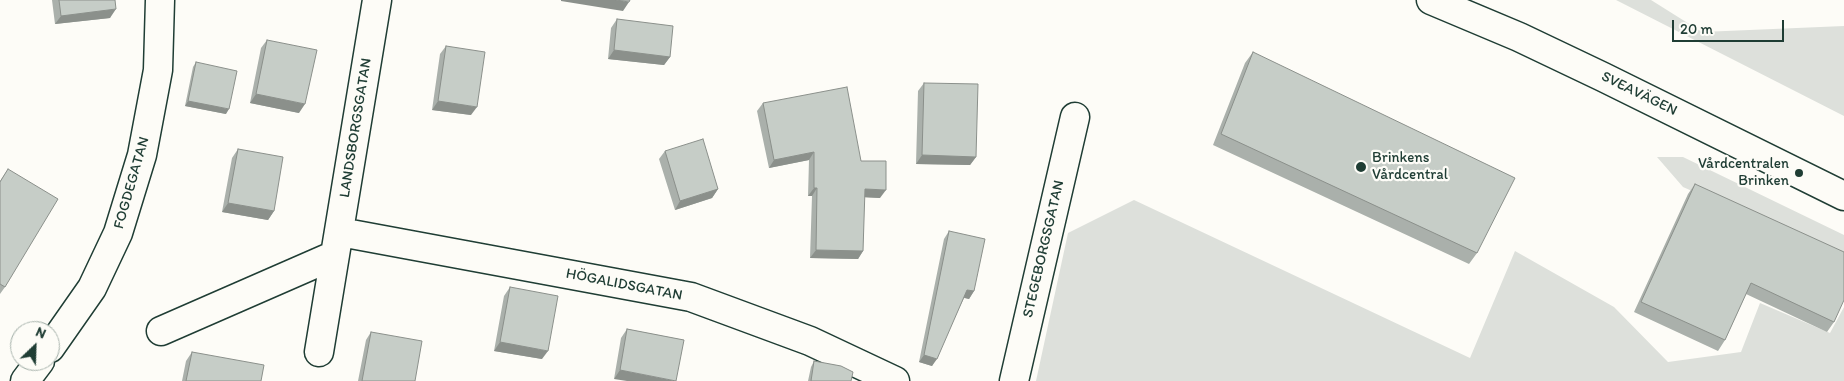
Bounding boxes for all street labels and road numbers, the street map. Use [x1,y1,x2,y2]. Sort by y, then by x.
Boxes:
street label: LANDSBORGSGATAN [336,57,376,199]
street label: SVEAVÄGEN [1598,68,1680,120]
street label: FOGDEGATAN [110,135,154,231]
street label: STEGEBORGSGATAN [1019,178,1069,320]
street label: HÖGALIDSGATAN [564,265,684,305]

